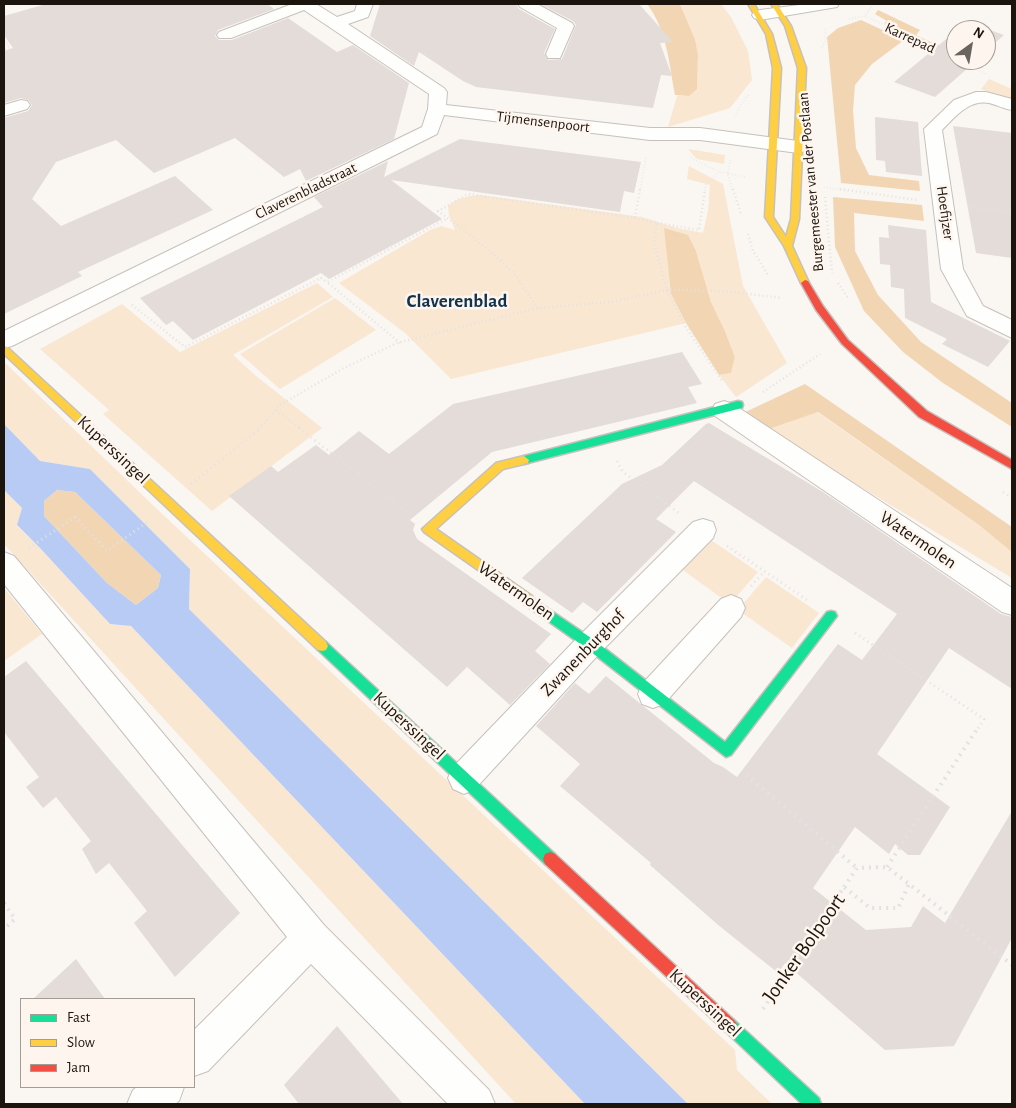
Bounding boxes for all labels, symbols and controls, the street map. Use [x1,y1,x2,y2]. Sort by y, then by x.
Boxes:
street label: Karrepad [882,18,938,58]
north arrow [946,20,996,70]
text: N [971,25,986,42]
street label: Burgemeester van der Postlaan [794,92,828,272]
street label: Tijmensenpoort [495,107,591,137]
street label: Claverenbladstraat [252,159,360,223]
street label: Hoefijzer [932,185,958,241]
district label: Claverenblad [407,290,507,312]
street label: Kuperssingel [73,411,153,489]
street label: Watermolen [875,506,961,574]
street label: Watermolen [474,557,558,625]
street label: Zwanenburghof [536,605,630,701]
street label: Kuperssingel [369,687,449,765]
street label: Jonker Bolpoort [757,889,851,1007]
street label: Kuperssingel [665,964,745,1042]
legend [20,998,195,1088]
text: Fast [67,1010,90,1025]
text: Slow [67,1035,95,1050]
text: Jam [67,1060,90,1075]

